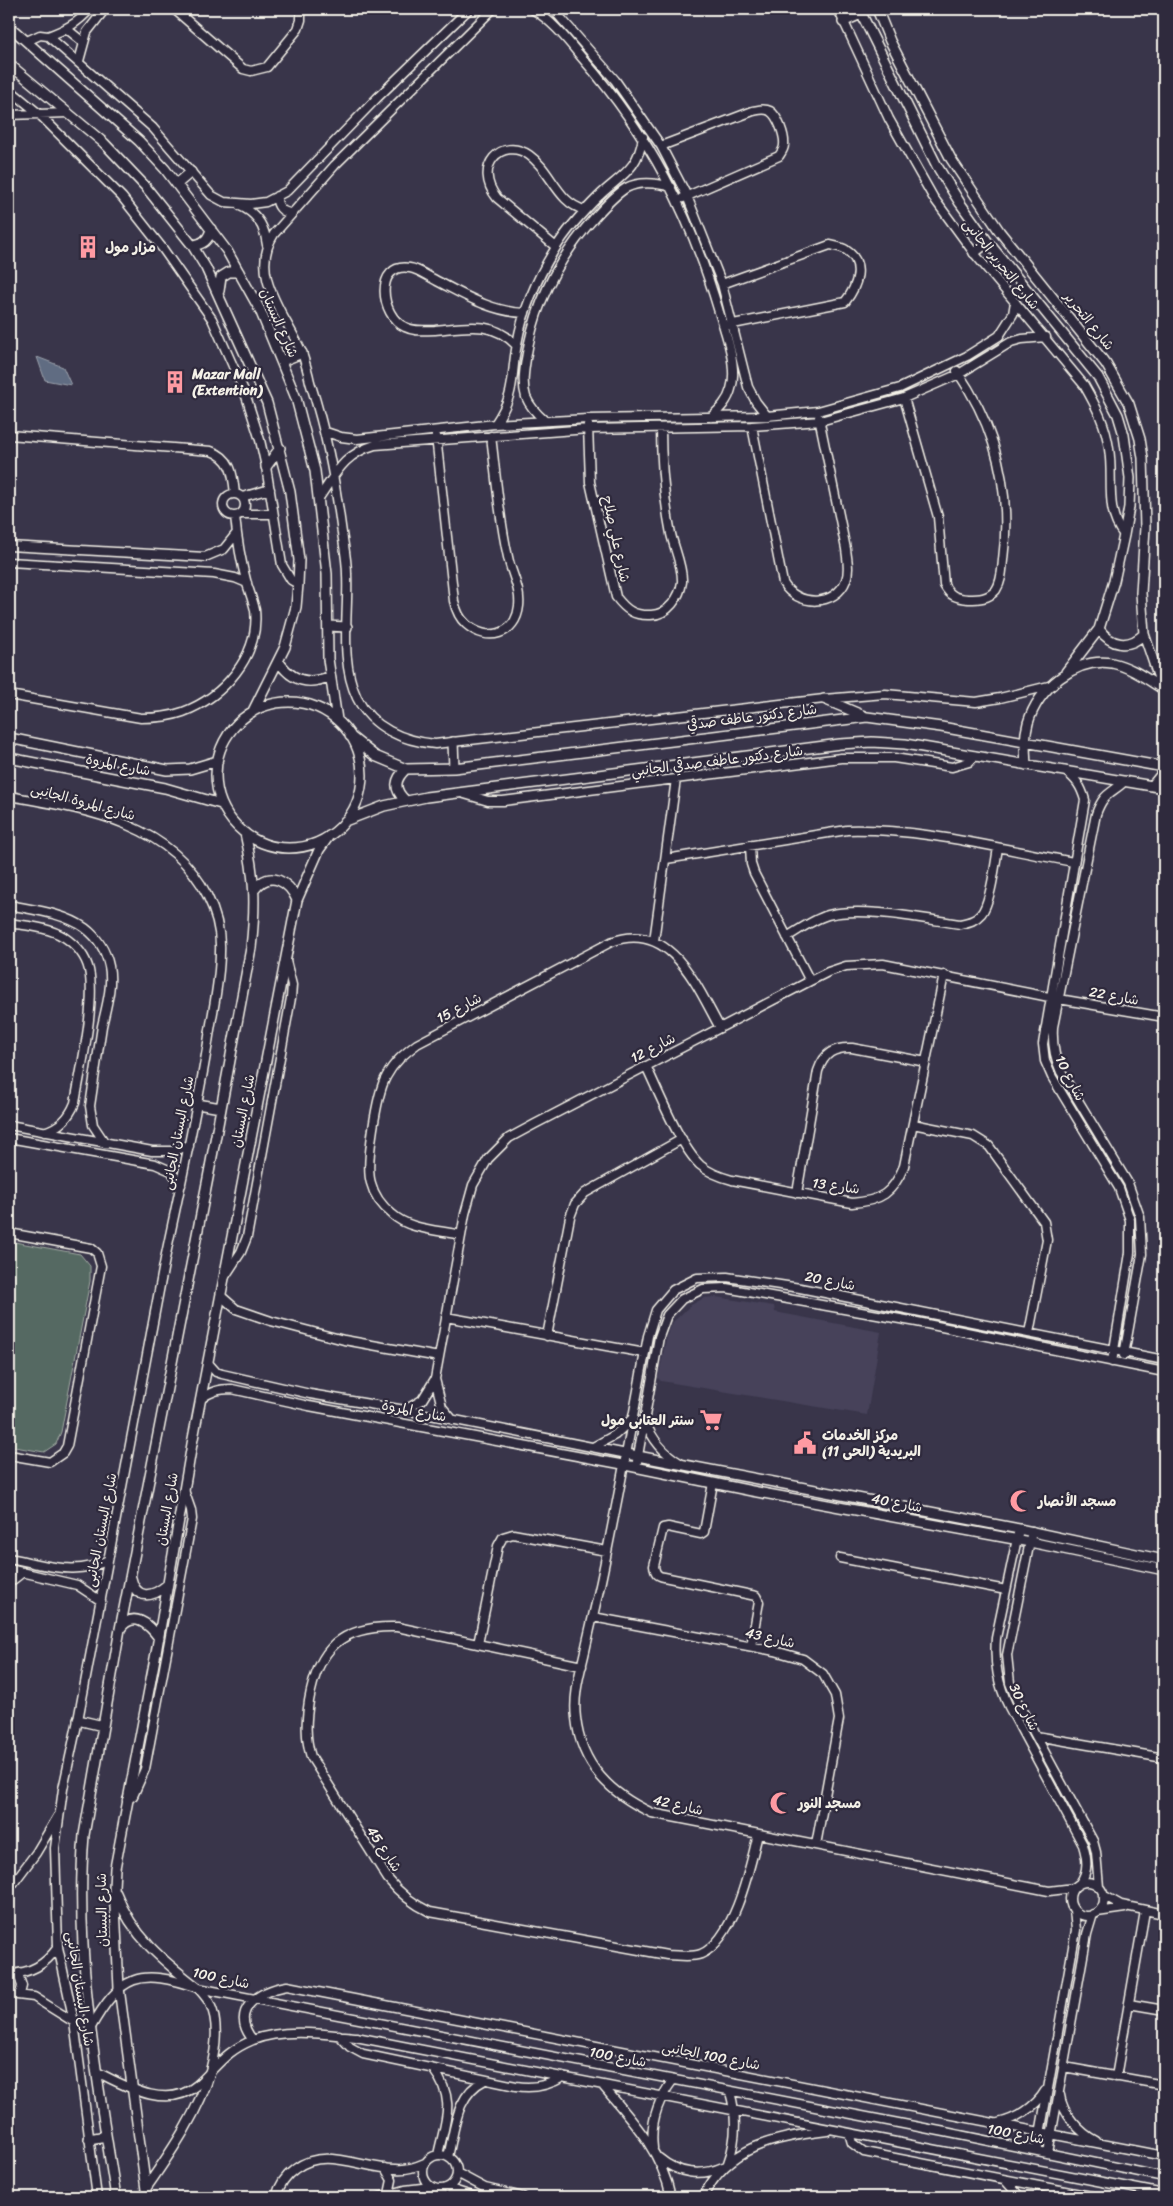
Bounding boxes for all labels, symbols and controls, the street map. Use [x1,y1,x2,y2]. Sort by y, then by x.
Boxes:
street label: شارع التحرير الجانبى [956,213,1046,315]
building icon: مزار مول [75,234,101,260]
place label: مزار مول [105,235,156,260]
street label: شارع البستان [252,284,306,362]
street label: شارع التحرير [1057,285,1121,356]
place label: Mazar Mall (Extention) [191,362,263,403]
building icon: Mazar Mall (Extention) [162,369,188,395]
street label: شارع علي صلاح [595,493,637,585]
street label: شارع دكتور عاطف صدقي [685,697,819,737]
street label: شارع دكتور عاطف صدقي الجانبي [630,738,804,784]
street label: شارع المروة [83,746,153,784]
street label: شارع المروة الجانبى [28,776,138,828]
street label: شارع 22 [1087,979,1141,1013]
street label: شارع 15 [432,986,486,1030]
street label: شارع 12 [626,1026,680,1070]
street label: شارع 10 [1048,1051,1092,1105]
street label: شارع البستان [224,1072,262,1150]
street label: شارع البستان الجانبى [155,1074,201,1192]
street label: شارع 13 [811,1170,861,1202]
street label: شارع 20 [803,1264,857,1298]
street label: شارع المروة [379,1392,449,1430]
supermarket icon: سنتر العتابى مول [698,1407,724,1433]
place label: سنتر العتابى مول [601,1408,694,1433]
place label: مركز الخدمات البريدية (الحى 11) [822,1423,921,1464]
public building icon: مركز الخدمات البريدية (الحى 11) [792,1430,818,1456]
street label: شارع البستان [148,1470,186,1548]
street label: شارع البستان الجانبى [78,1471,124,1589]
street label: شارع 40 [869,1486,925,1520]
mosque icon: مسجد الأنصار [1008,1488,1034,1514]
place label: مسجد الأنصار [1036,1489,1116,1514]
street label: شارع 43 [743,1620,797,1656]
street label: شارع 30 [1002,1679,1046,1735]
street label: شارع 42 [650,1787,706,1823]
mosque icon: مسجد النور [768,1790,794,1816]
place label: مسجد النور [796,1791,861,1816]
street label: شارع 45 [360,1821,408,1877]
street label: شارع البستان [89,1873,115,1947]
street label: شارع البستان الجانبى [59,1930,101,2048]
street label: شارع 100 [190,1960,252,1996]
street label: شارع 100 الجانبى [660,2034,762,2078]
street label: شارع 100 [587,2039,649,2075]
street label: شارع 100 [985,2116,1047,2152]

